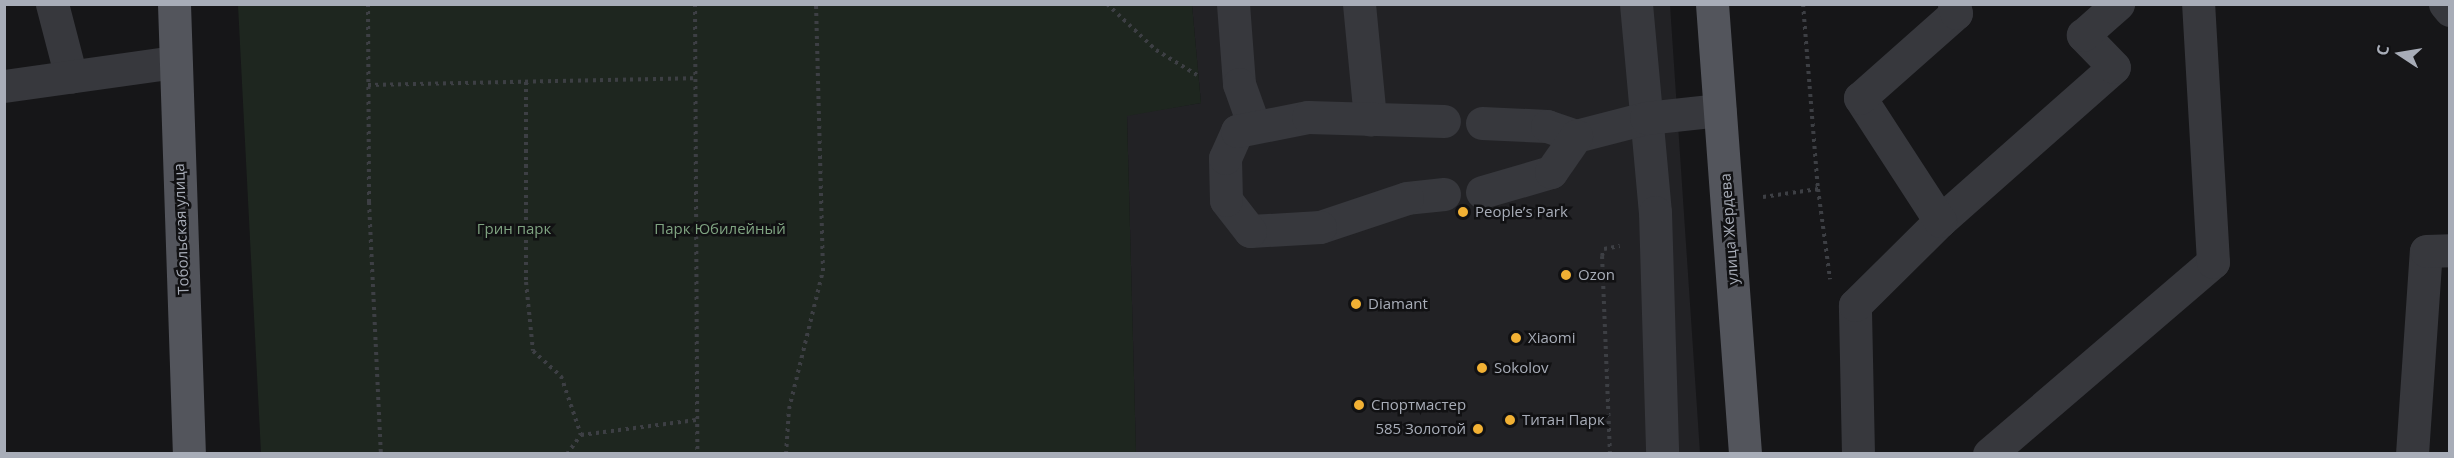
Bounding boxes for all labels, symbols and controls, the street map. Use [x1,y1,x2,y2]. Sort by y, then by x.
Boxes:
north arrow [2370,24,2430,84]
text: С [2371,43,2394,58]
street label: Тобольская улица [170,163,192,295]
street label: улица Жердева [1716,173,1742,285]
place label: People’s Park [1475,203,1568,221]
marker: People’s Park [1456,205,1470,219]
park label: Грин парк [477,220,551,238]
park label: Парк Юбилейный [654,220,786,238]
place label: Ozon [1578,266,1615,284]
marker: Ozon [1559,268,1573,282]
place label: Diamant [1368,295,1428,313]
marker: Diamant [1349,297,1363,311]
place label: Xiaomi [1528,329,1575,347]
marker: Xiaomi [1509,331,1523,345]
place label: Sokolov [1494,359,1548,377]
marker: Sokolov [1475,361,1489,375]
place label: Спортмастер [1371,396,1466,414]
marker: Спортмастер [1352,398,1366,412]
place label: Титан Парк [1522,411,1605,429]
marker: Титан Парк [1503,413,1517,427]
place label: 585 Золотой [1375,420,1466,438]
marker: 585 Золотой [1471,422,1485,436]

